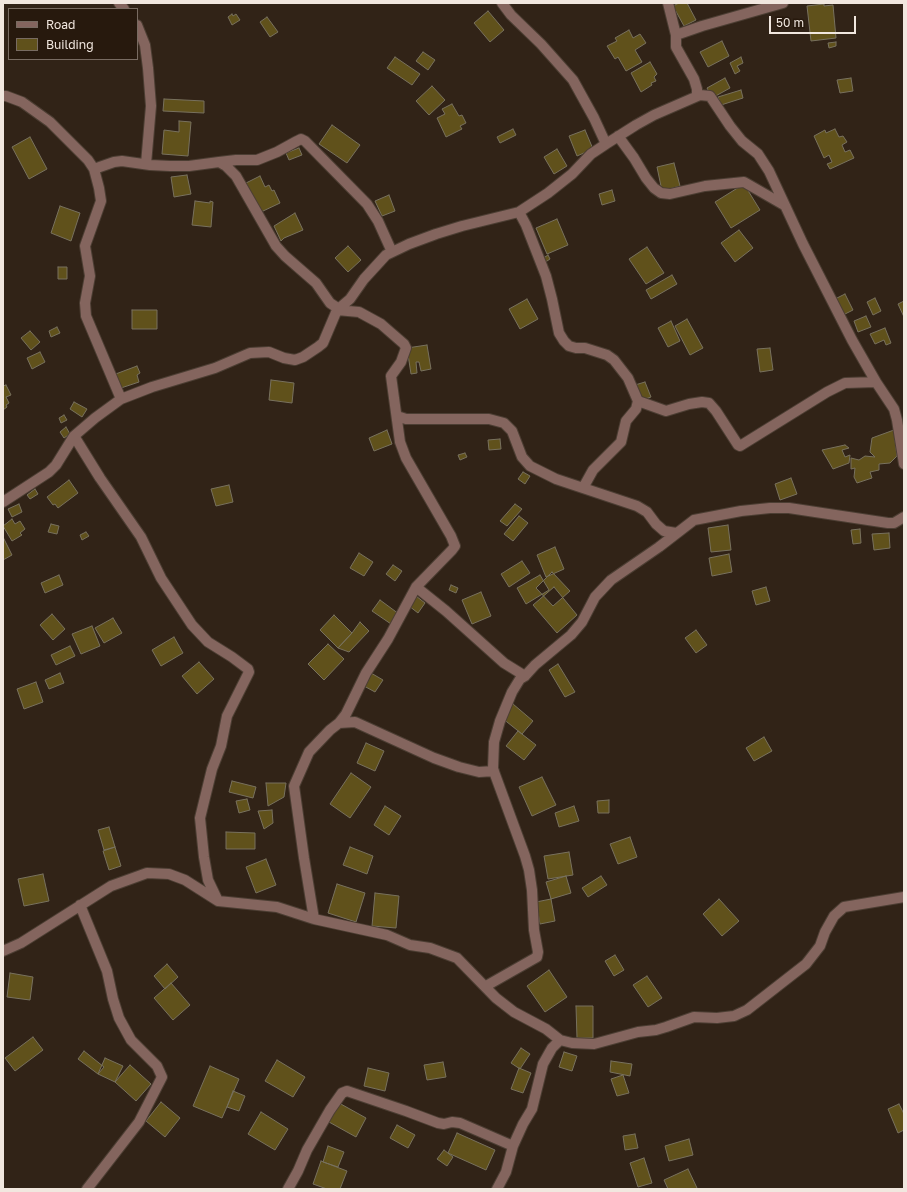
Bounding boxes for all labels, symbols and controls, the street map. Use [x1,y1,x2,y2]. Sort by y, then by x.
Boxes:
legend [8,8,138,60]
scale bar [771,8,858,34]
text: 50 m [776,15,804,30]
text: Road [46,17,75,32]
text: Building [46,37,94,52]

